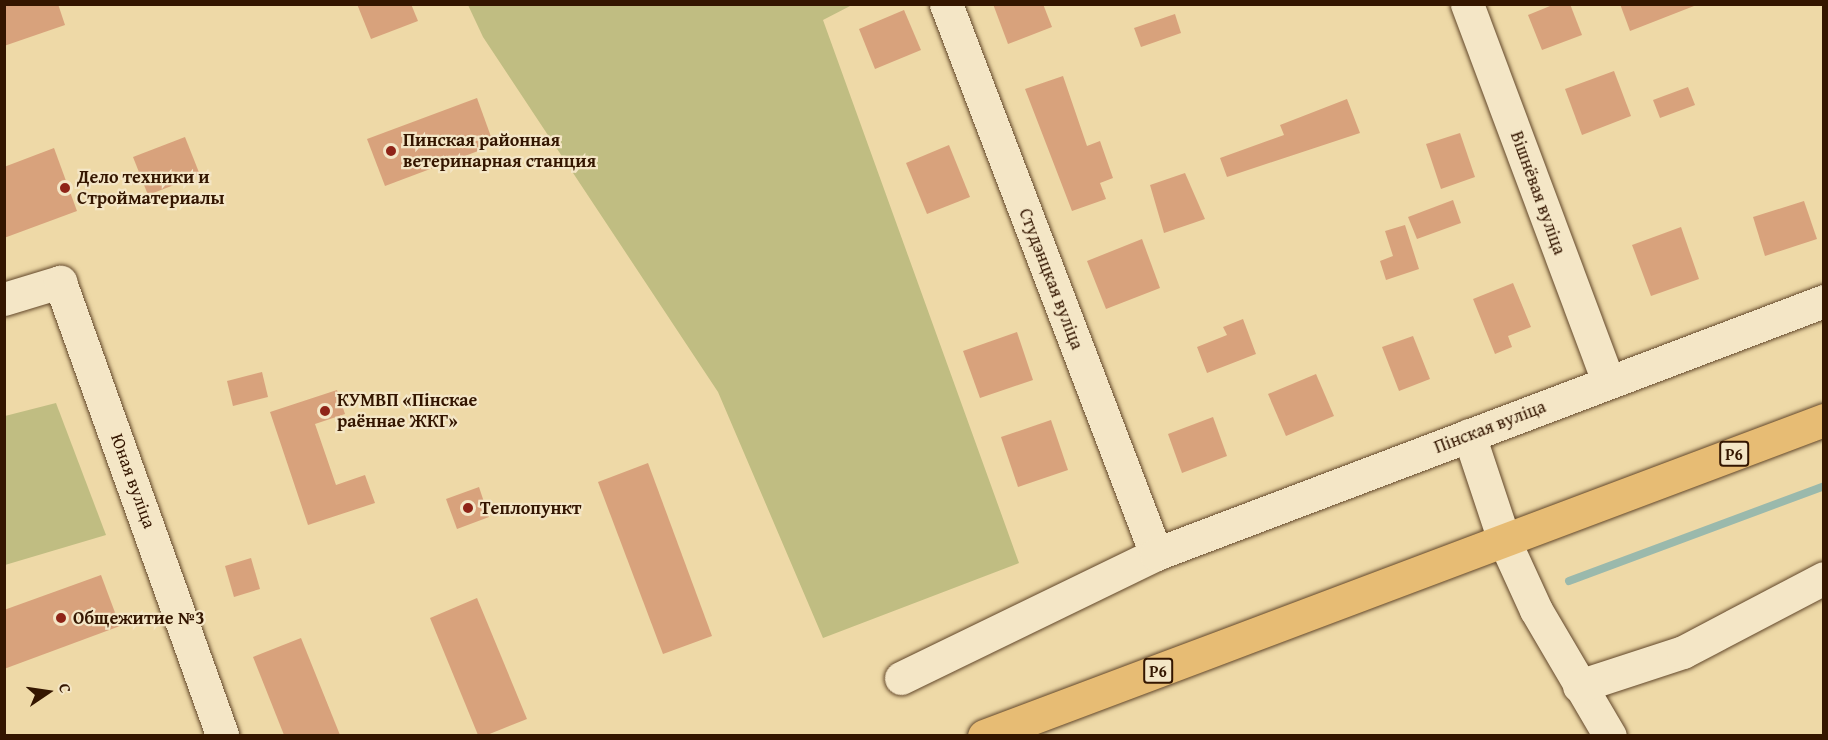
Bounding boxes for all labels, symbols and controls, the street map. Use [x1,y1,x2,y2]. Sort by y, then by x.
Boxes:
street label: Вішнёвая вуліца [1506,128,1570,258]
place label: Пинская районная ветеринарная станция [403,130,596,172]
marker: Пинская районная ветеринарная станция [384,144,398,158]
place label: Дело техники и Стройматериалы [77,167,224,210]
marker: Дело техники и Стройматериалы [58,181,72,195]
street label: Студэнцкая вуліца [1014,205,1088,353]
place label: КУМВП «Пінскае раённае ЖКГ» [337,390,477,432]
street label: Пінская вуліца [1431,396,1549,458]
marker: КУМВП «Пінскае раённае ЖКГ» [318,404,332,418]
street label: Юная вуліца [106,431,160,531]
road number: Р6 [1719,441,1749,467]
place label: Теплопункт [480,497,581,519]
marker: Теплопункт [461,501,475,515]
place label: Общежитие №3 [73,607,205,629]
marker: Общежитие №3 [54,611,68,625]
road number: Р6 [1143,658,1173,684]
north arrow [18,662,78,722]
text: С [53,681,78,695]

